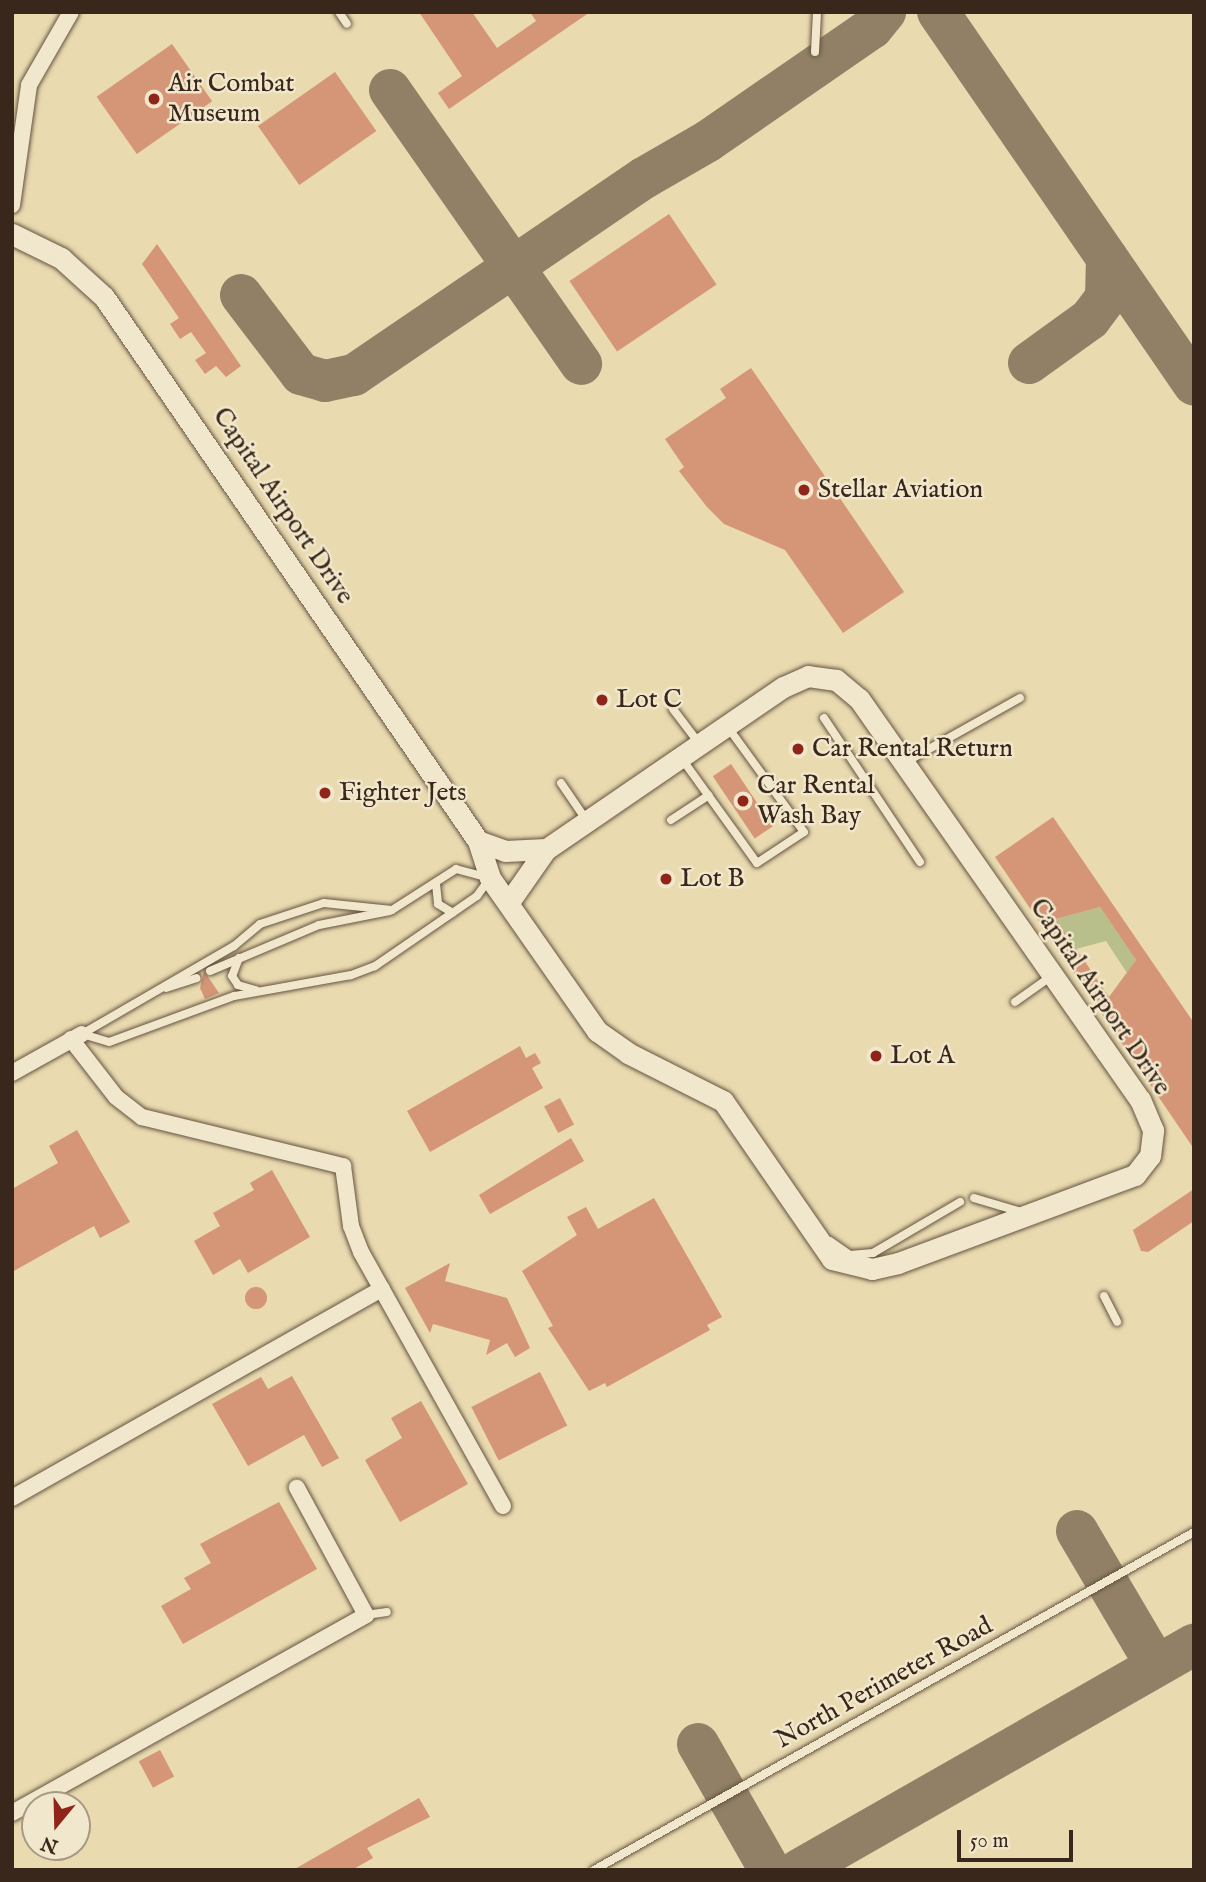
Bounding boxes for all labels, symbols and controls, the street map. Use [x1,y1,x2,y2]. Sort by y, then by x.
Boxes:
place label: Air Combat Museum [168,68,294,130]
marker: Air Combat Museum [146,91,162,107]
street label: Capital Airport Drive [206,402,360,610]
place label: Stellar Aviation [818,474,983,506]
marker: Stellar Aviation [796,482,812,498]
place label: Lot C [616,684,682,716]
marker: Lot C [594,692,610,708]
place label: Car Rental Return [812,733,1013,765]
marker: Car Rental Return [790,741,806,757]
place label: Car Rental Wash Bay [757,770,875,832]
place label: Fighter Jets [339,777,466,809]
marker: Fighter Jets [317,785,333,801]
marker: Car Rental Wash Bay [735,793,751,809]
place label: Lot B [680,863,745,895]
marker: Lot B [658,871,674,887]
street label: Capital Airport Drive [1023,893,1177,1101]
place label: Lot A [890,1040,955,1072]
marker: Lot A [868,1048,884,1064]
street label: North Perimeter Road [770,1610,998,1756]
north arrow [21,1791,91,1861]
scale bar [961,1815,1076,1859]
text: 50 m [970,1828,1009,1855]
text: N [38,1830,62,1858]

